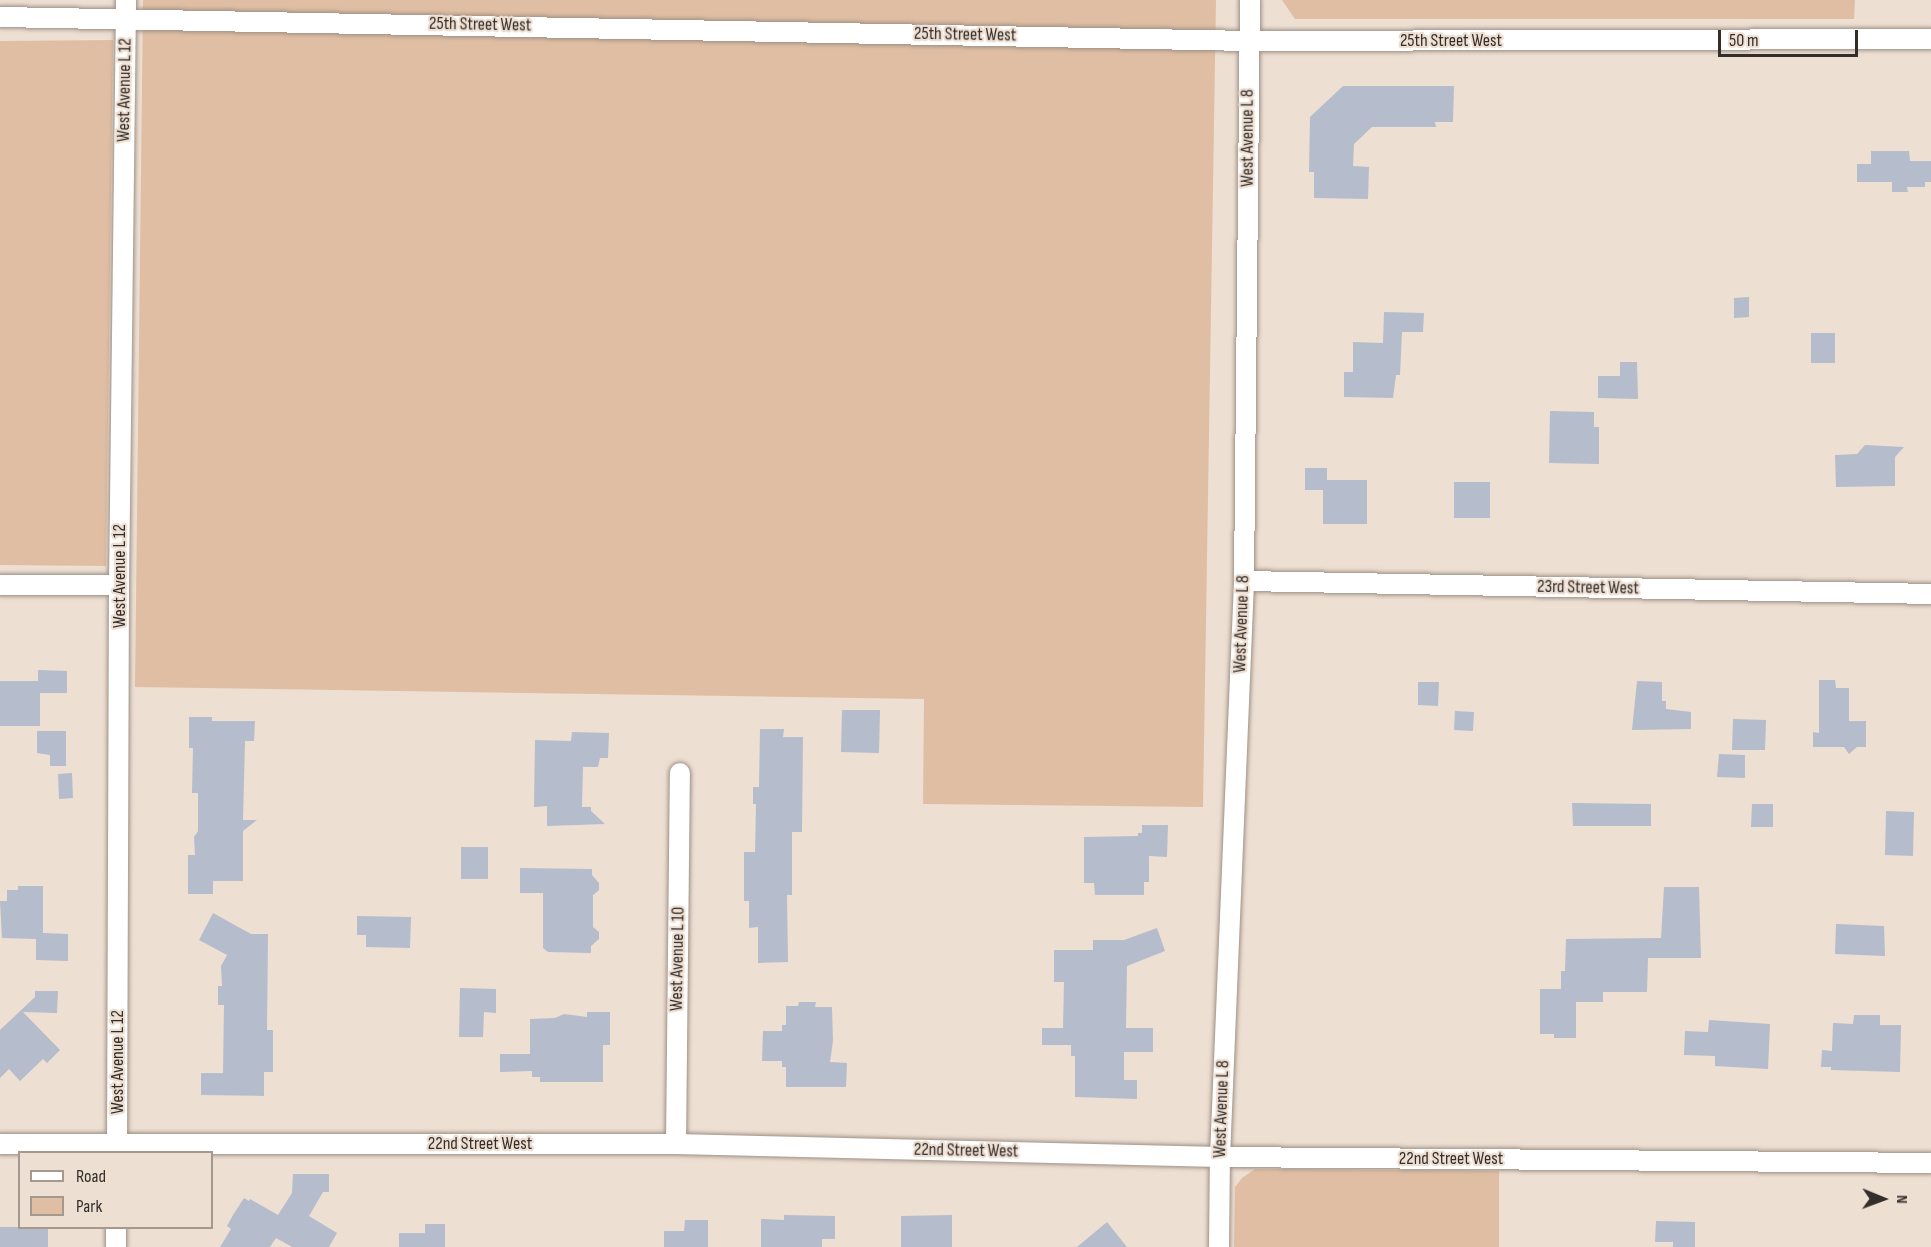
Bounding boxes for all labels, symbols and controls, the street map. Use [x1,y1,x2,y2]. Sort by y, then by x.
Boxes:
street label: 25th Street West [429,13,531,37]
scale bar [1721,18,1860,56]
street label: 25th Street West [914,23,1016,47]
street label: 25th Street West [1400,30,1502,52]
text: 50 m [1729,30,1759,51]
street label: West Avenue L 12 [113,38,137,142]
street label: West Avenue L 8 [1237,89,1259,187]
street label: West Avenue L 12 [109,524,131,628]
street label: West Avenue L 8 [1230,575,1254,673]
street label: 23rd Street West [1537,576,1639,600]
street label: West Avenue L 10 [666,907,690,1011]
street label: West Avenue L 12 [107,1010,129,1114]
street label: West Avenue L 8 [1210,1060,1234,1158]
street label: 22nd Street West [428,1133,532,1155]
street label: 22nd Street West [914,1139,1018,1163]
street label: 22nd Street West [1399,1148,1503,1170]
legend [18,1151,213,1229]
text: Road [76,1166,106,1187]
north arrow [1853,1169,1913,1229]
text: N [1892,1195,1911,1204]
text: Park [76,1196,102,1217]

